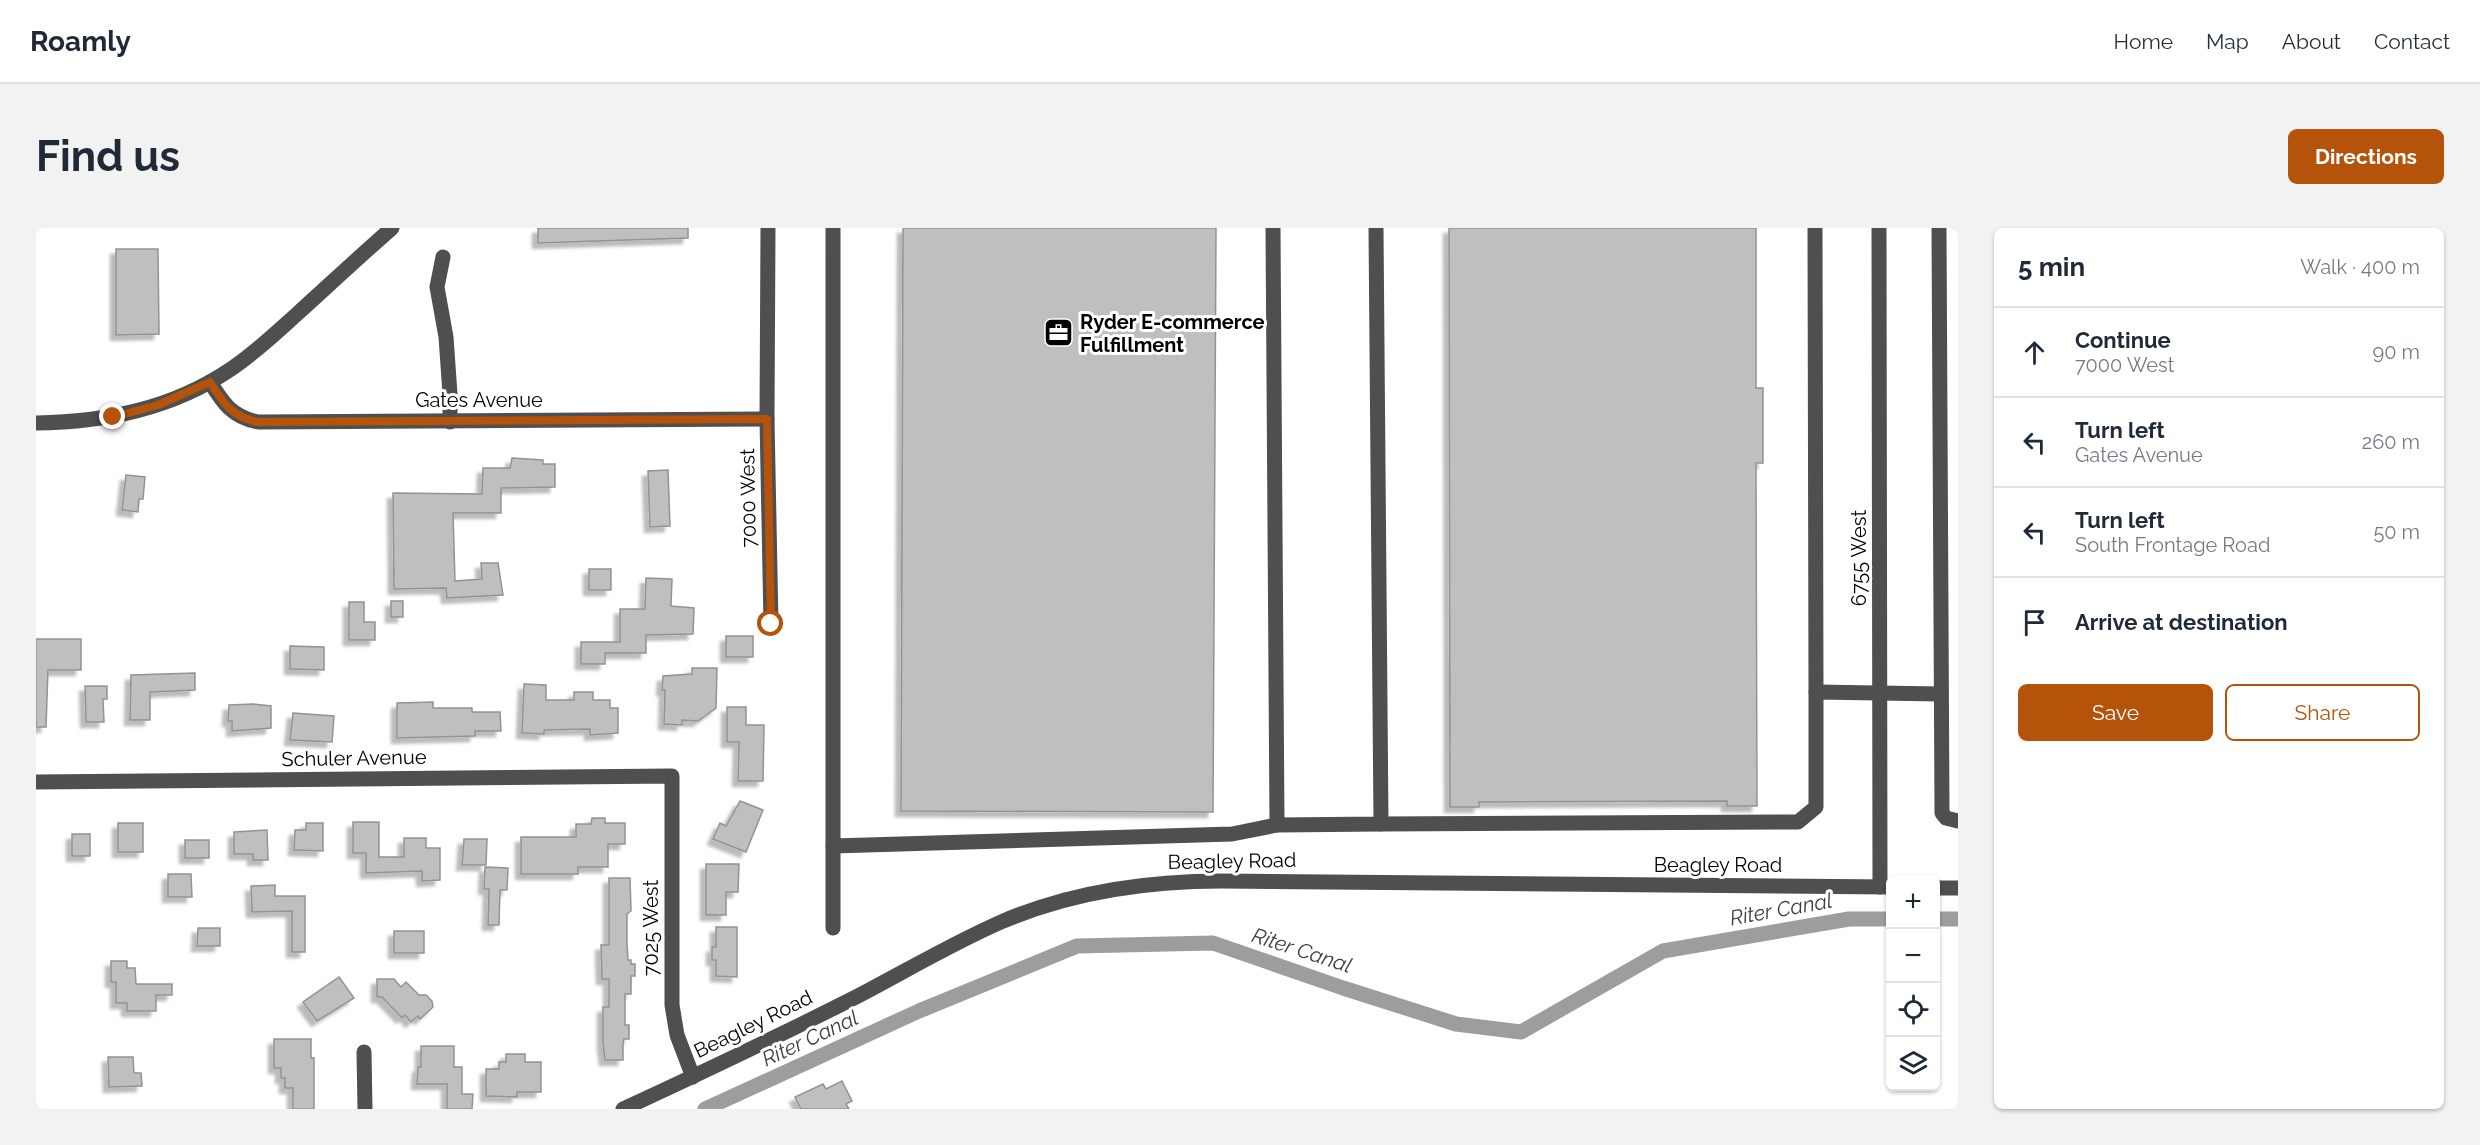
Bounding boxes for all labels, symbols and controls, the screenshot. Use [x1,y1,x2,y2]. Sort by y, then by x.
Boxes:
text: Roamly [30,25,131,58]
text: Home [2114,29,2173,54]
text: Map [2206,29,2249,54]
text: About [2282,29,2341,54]
text: Contact [2374,29,2450,54]
button: Directions [2288,129,2444,184]
text: Find us [36,132,180,181]
text: 5 min [2018,252,2085,282]
text: Walk · 400 m [2300,255,2420,279]
place label: Ryder E-commerce Fulfillment [1080,310,1265,357]
office icon: Ryder E-commerce Fulfillment [1043,317,1075,349]
text: Continue [2075,327,2171,353]
icon: ahead [2018,336,2051,369]
text: 90 m [2373,340,2420,364]
text: 7000 West [2075,353,2174,377]
street label: Gates Avenue [415,388,543,412]
route end [99,403,125,429]
text: Turn left [2075,417,2165,443]
icon: left [2018,426,2051,459]
text: 260 m [2362,430,2420,454]
text: Gates Avenue [2075,443,2203,467]
street label: 7000 West [735,448,761,548]
text: Turn left [2075,507,2165,533]
street label: 6755 West [1847,510,1871,606]
icon: left [2018,516,2051,549]
text: 50 m [2373,520,2420,544]
text: South Frontage Road [2075,533,2270,557]
icon: arrive [2018,606,2051,639]
text: Arrive at destination [2075,609,2288,635]
route start [757,610,783,636]
button: Save [2018,684,2213,741]
button: Share [2225,684,2420,741]
street label: Schuler Avenue [281,745,427,771]
street label: Beagley Road [1168,848,1296,874]
street label: Beagley Road [1654,853,1782,877]
map controls [1886,875,1940,1091]
button: + [1886,875,1940,929]
street label: 7025 West [639,880,663,976]
water label: Riter Canal [1728,888,1834,930]
water label: Riter Canal [1249,922,1355,978]
button: − [1886,929,1940,983]
button: locate [1886,983,1940,1037]
street label: Beagley Road [690,985,816,1063]
water label: Riter Canal [758,1005,862,1071]
button: layers [1886,1037,1940,1091]

